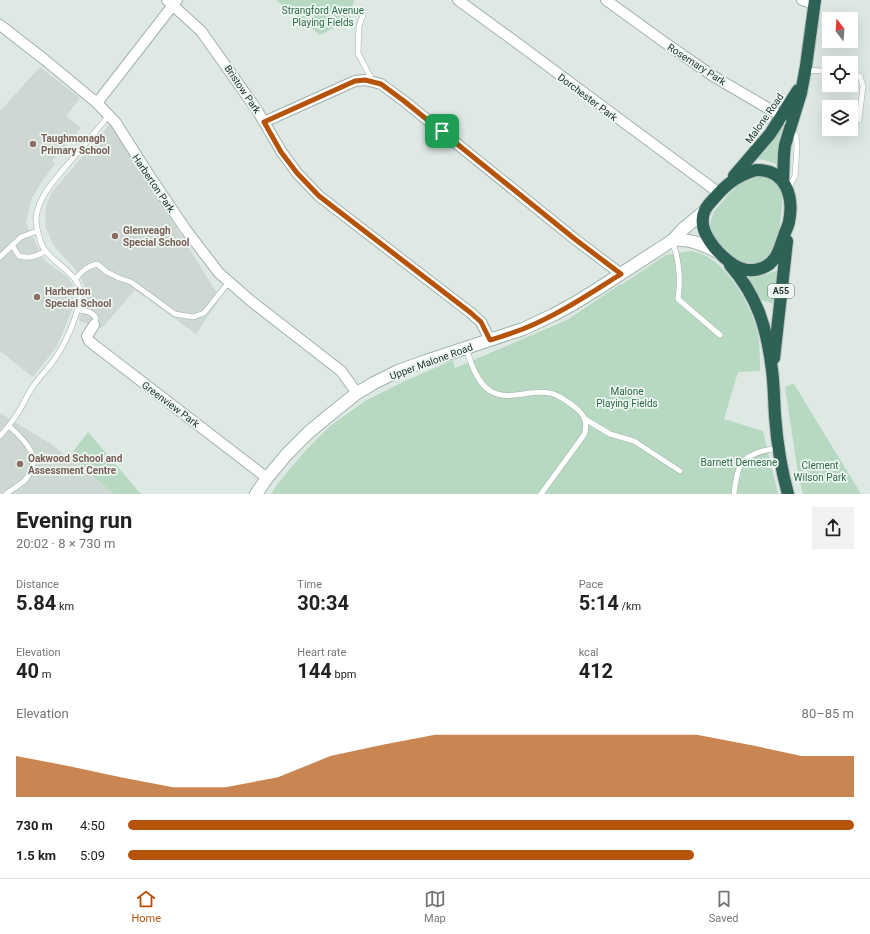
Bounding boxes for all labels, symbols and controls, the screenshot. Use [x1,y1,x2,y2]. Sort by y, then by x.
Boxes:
park label: Strangford Avenue Playing Fields [282,5,364,28]
north arrow [822,12,858,48]
map controls [822,12,858,136]
street label: Rosemary Park [665,41,729,88]
button: locate [822,56,858,92]
street label: Bristow Park [222,63,263,116]
street label: Dorchester Park [556,72,620,124]
street label: Malone Road [743,91,786,145]
button: layers [822,100,858,136]
pin [425,114,459,148]
icon: arrive [431,120,453,142]
place label: Taughmonagh Primary School [41,133,110,156]
marker: Taughmonagh Primary School [28,139,38,149]
street label: Harberton Park [130,152,178,215]
place label: Glenveagh Special School [123,225,190,248]
marker: Glenveagh Special School [110,231,120,241]
road number: A55 [768,284,794,298]
place label: Harberton Special School [45,286,112,309]
marker: Harberton Special School [32,292,42,302]
street label: Upper Malone Road [388,341,474,382]
street label: Greenview Park [140,379,202,430]
park label: Malone Playing Fields [596,386,658,409]
place label: Oakwood School and Assessment Centre [28,453,123,476]
park label: Barnett Demesne [701,457,777,468]
marker: Oakwood School and Assessment Centre [15,459,25,469]
park label: Clement Wilson Park [794,460,847,483]
button: share [812,507,854,549]
text: Evening run [16,508,132,533]
text: 20:02 · 8 × 730 m [16,536,115,551]
text: Distance [16,578,59,591]
text: Time [297,578,322,591]
text: Pace [579,578,603,591]
text: 5.84 [16,591,56,615]
text: 30:34 [297,591,349,615]
text: 5:14 [579,591,619,615]
text: km [56,600,74,613]
text: /km [619,600,641,613]
text: Elevation [16,646,61,659]
text: Heart rate [297,646,346,659]
text: kcal [579,646,599,659]
text: 40 [16,659,39,683]
text: 144 [297,659,332,683]
text: 412 [579,659,613,683]
text: m [39,668,51,681]
text: bpm [332,668,357,681]
text: Elevation [16,706,69,721]
text: 80–85 m [802,706,854,721]
text: 730 m [16,818,53,833]
text: 4:50 [80,818,105,833]
text: 1.5 km [16,848,56,863]
text: 5:09 [80,848,105,863]
tab: Home [131,888,161,925]
tab: Map [424,888,446,925]
tab: Saved [709,888,739,925]

